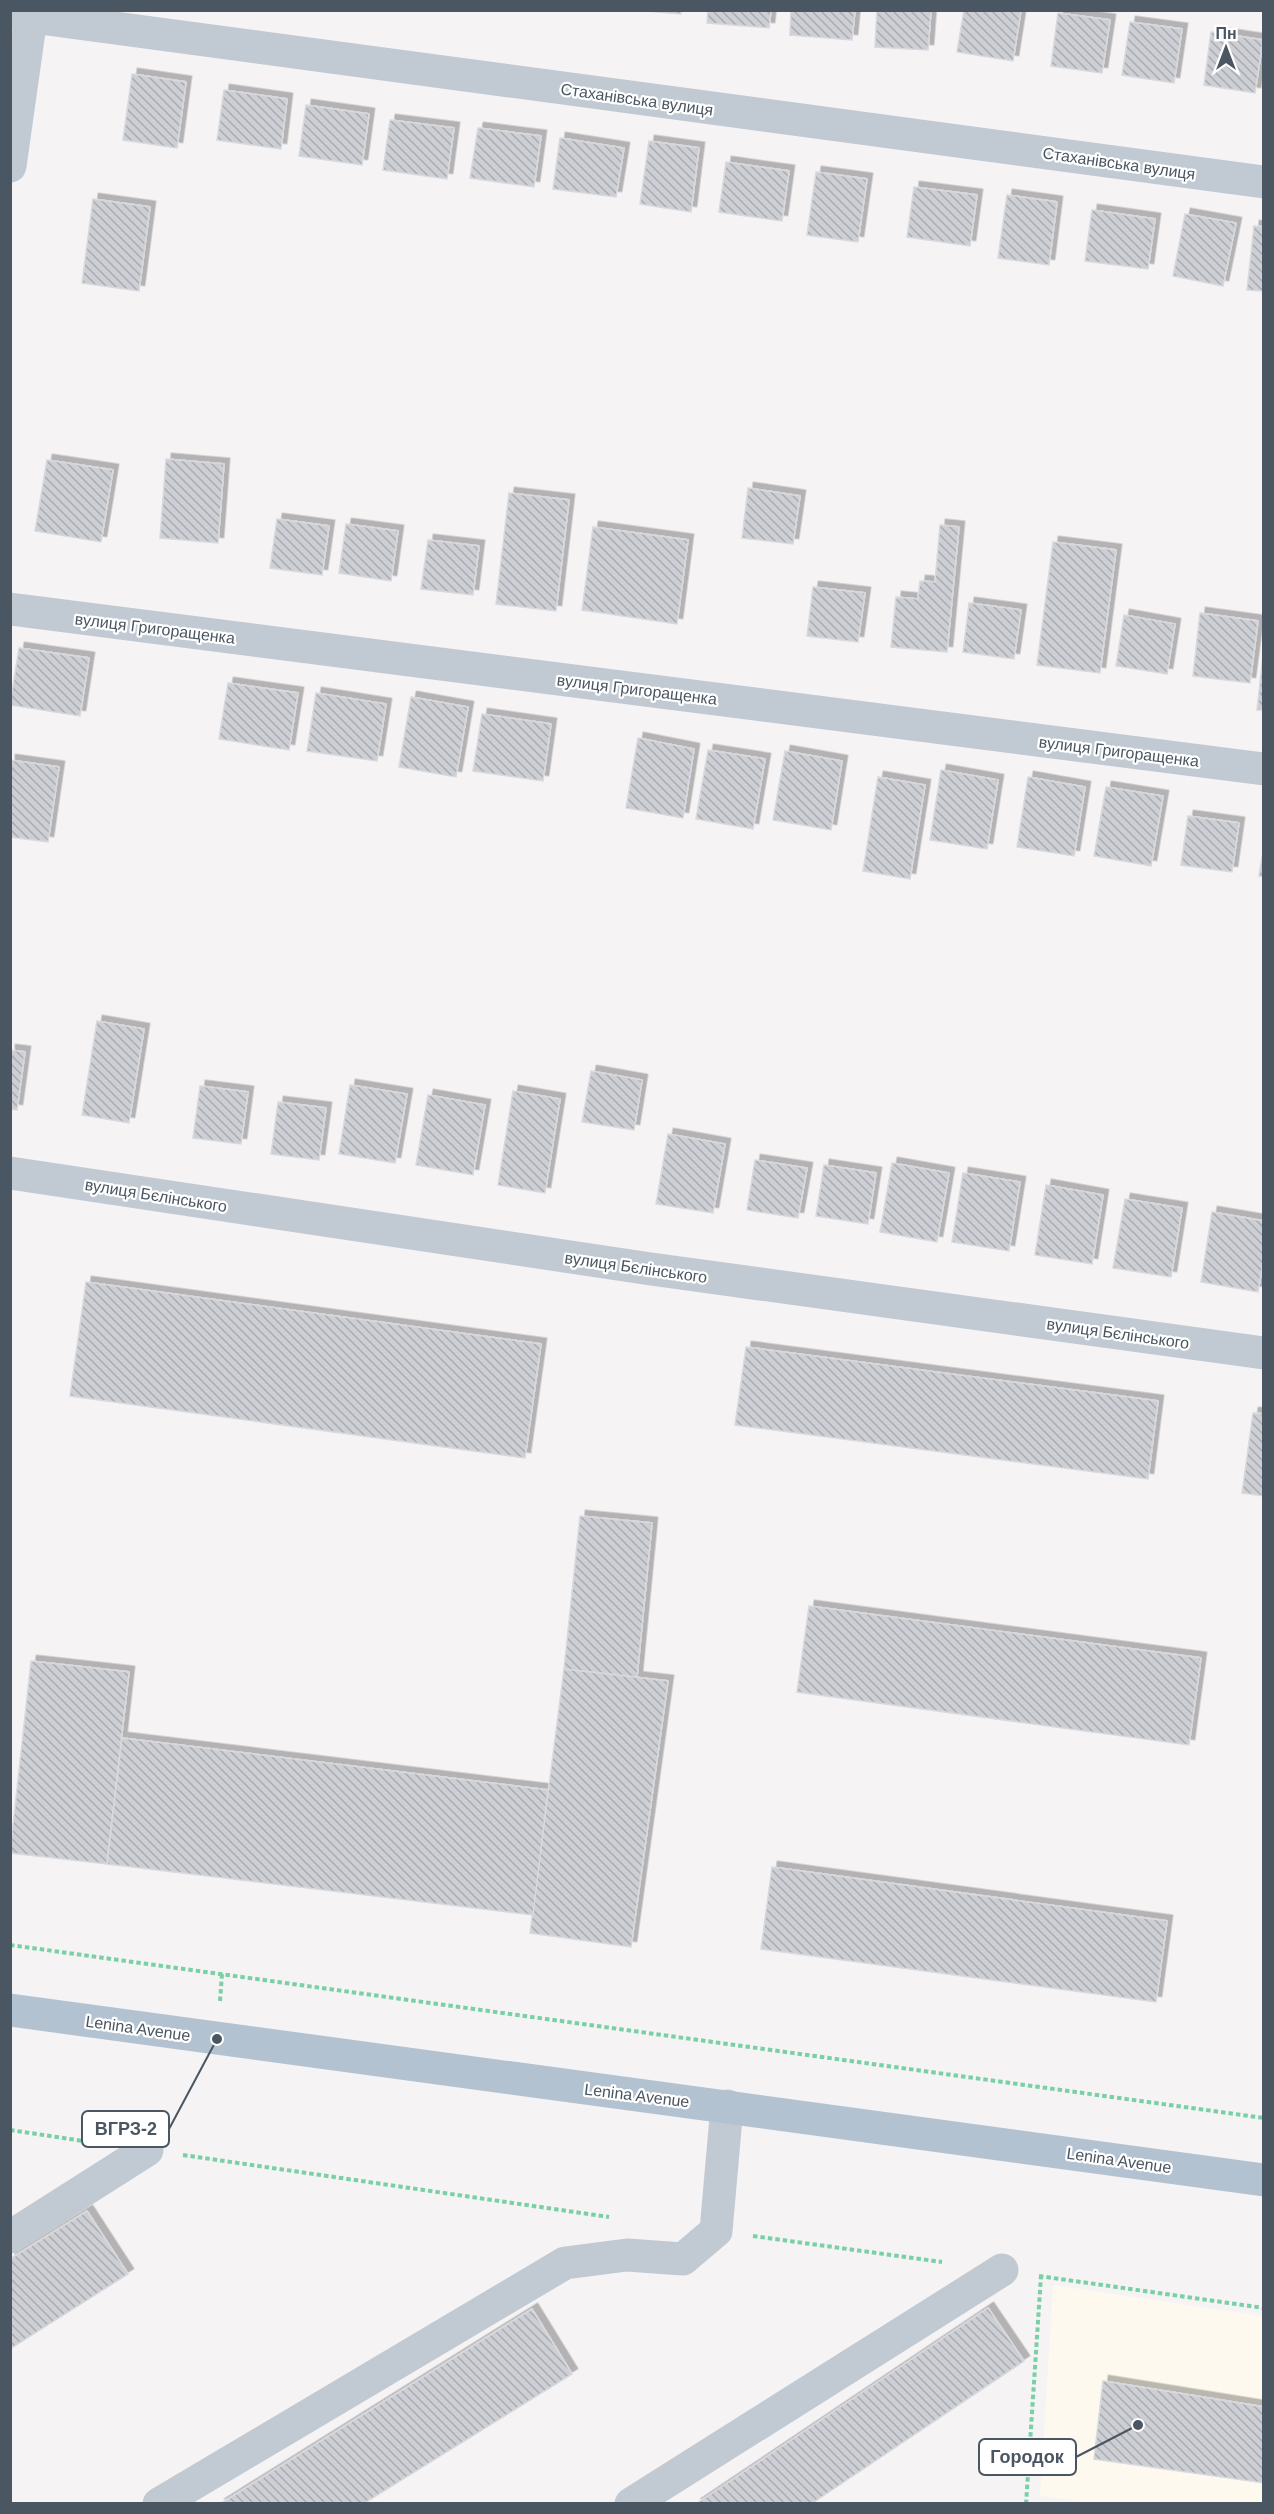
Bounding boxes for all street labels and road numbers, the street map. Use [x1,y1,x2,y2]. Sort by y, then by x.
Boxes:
street label: Стаханівська вулиця [560,80,714,119]
street label: Стаханівська вулиця [1042,144,1196,183]
street label: вулиця Григоращенка [74,610,236,647]
street label: вулиця Григоращенка [556,671,718,708]
street label: вулиця Григоращенка [1038,733,1200,770]
street label: вулиця Бєлінського [84,1176,228,1215]
street label: вулиця Бєлінського [564,1249,708,1286]
street label: вулиця Бєлінського [1046,1315,1190,1352]
street label: Lenina Avenue [84,2013,191,2044]
street label: Lenina Avenue [583,2081,690,2110]
street label: Lenina Avenue [1065,2145,1172,2176]

